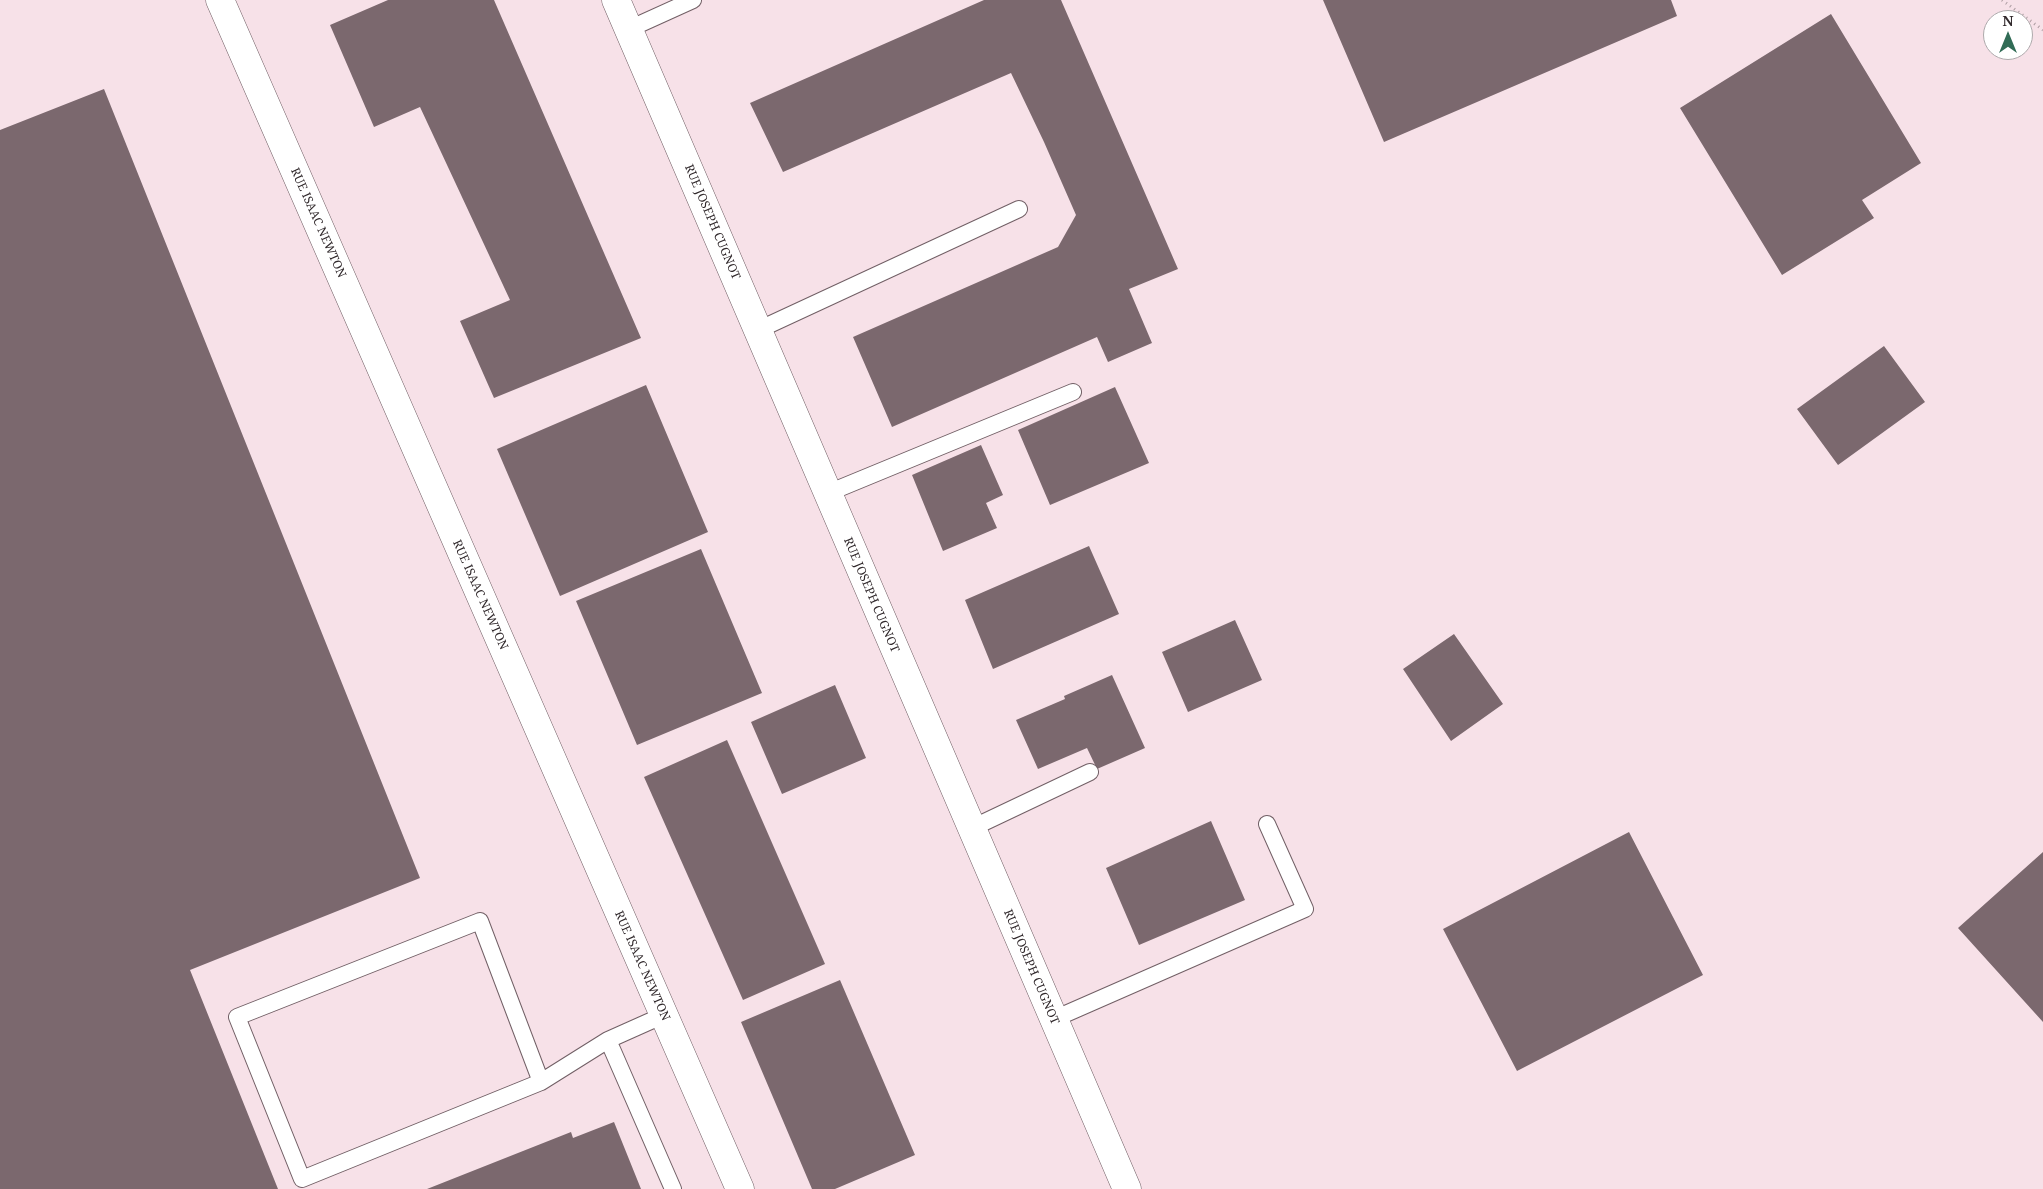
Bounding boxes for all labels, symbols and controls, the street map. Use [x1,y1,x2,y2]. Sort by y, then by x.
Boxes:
north arrow [1983,10,2033,60]
text: N [2002,11,2014,30]
street label: RUE JOSEPH CUGNOT [681,162,743,282]
street label: RUE ISAAC NEWTON [287,166,349,280]
street label: RUE JOSEPH CUGNOT [840,535,902,655]
street label: RUE ISAAC NEWTON [449,538,511,652]
street label: RUE JOSEPH CUGNOT [1000,907,1062,1027]
street label: RUE ISAAC NEWTON [611,909,673,1023]

